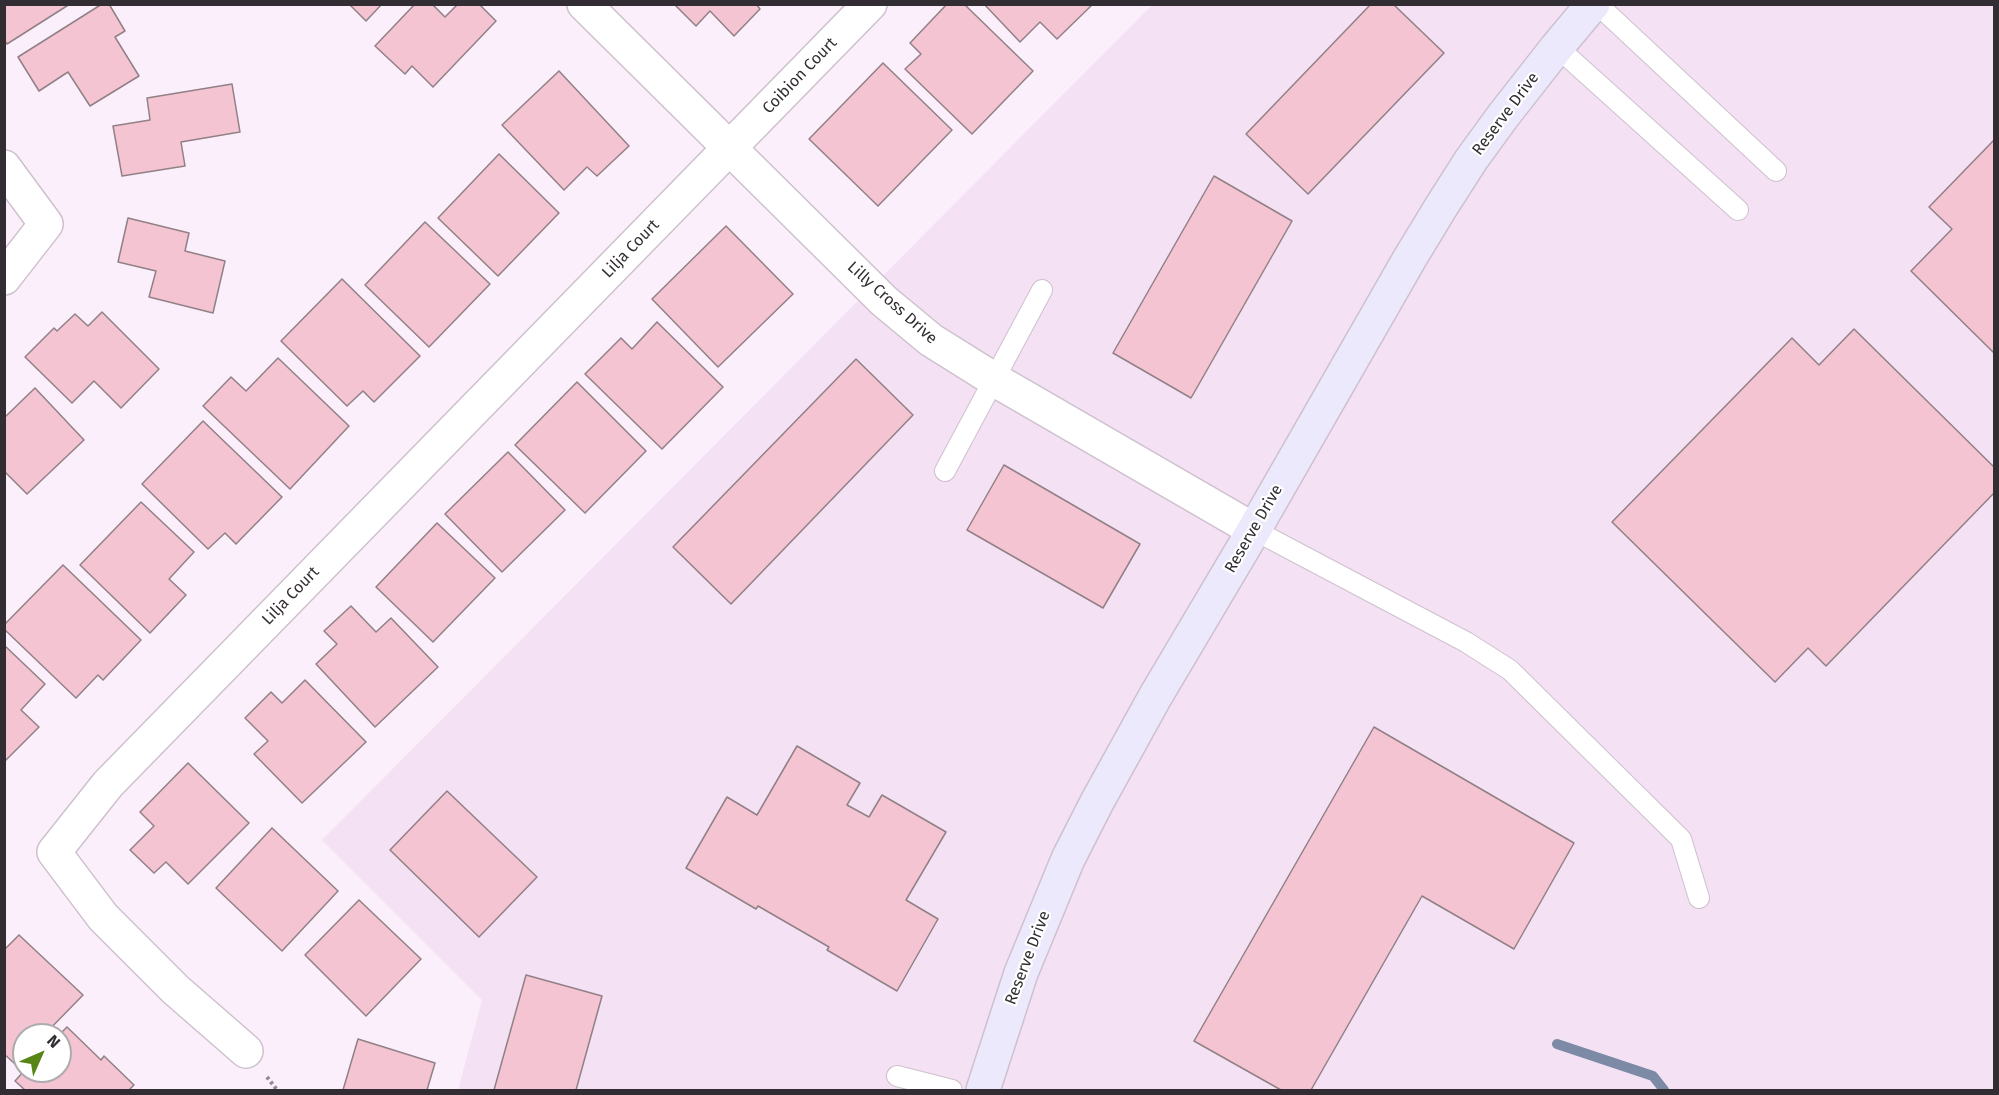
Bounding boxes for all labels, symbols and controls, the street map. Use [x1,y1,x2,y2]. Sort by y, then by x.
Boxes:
street label: Coibion Court [759,34,841,118]
street label: Reserve Drive [1469,69,1543,159]
street label: Lilja Court [598,216,664,282]
street label: Lilly Cross Drive [843,258,941,348]
street label: Reserve Drive [1221,481,1287,577]
street label: Lilja Court [258,563,324,629]
street label: Reserve Drive [1001,908,1055,1008]
north arrow [12,1023,72,1083]
text: N [43,1031,64,1052]

